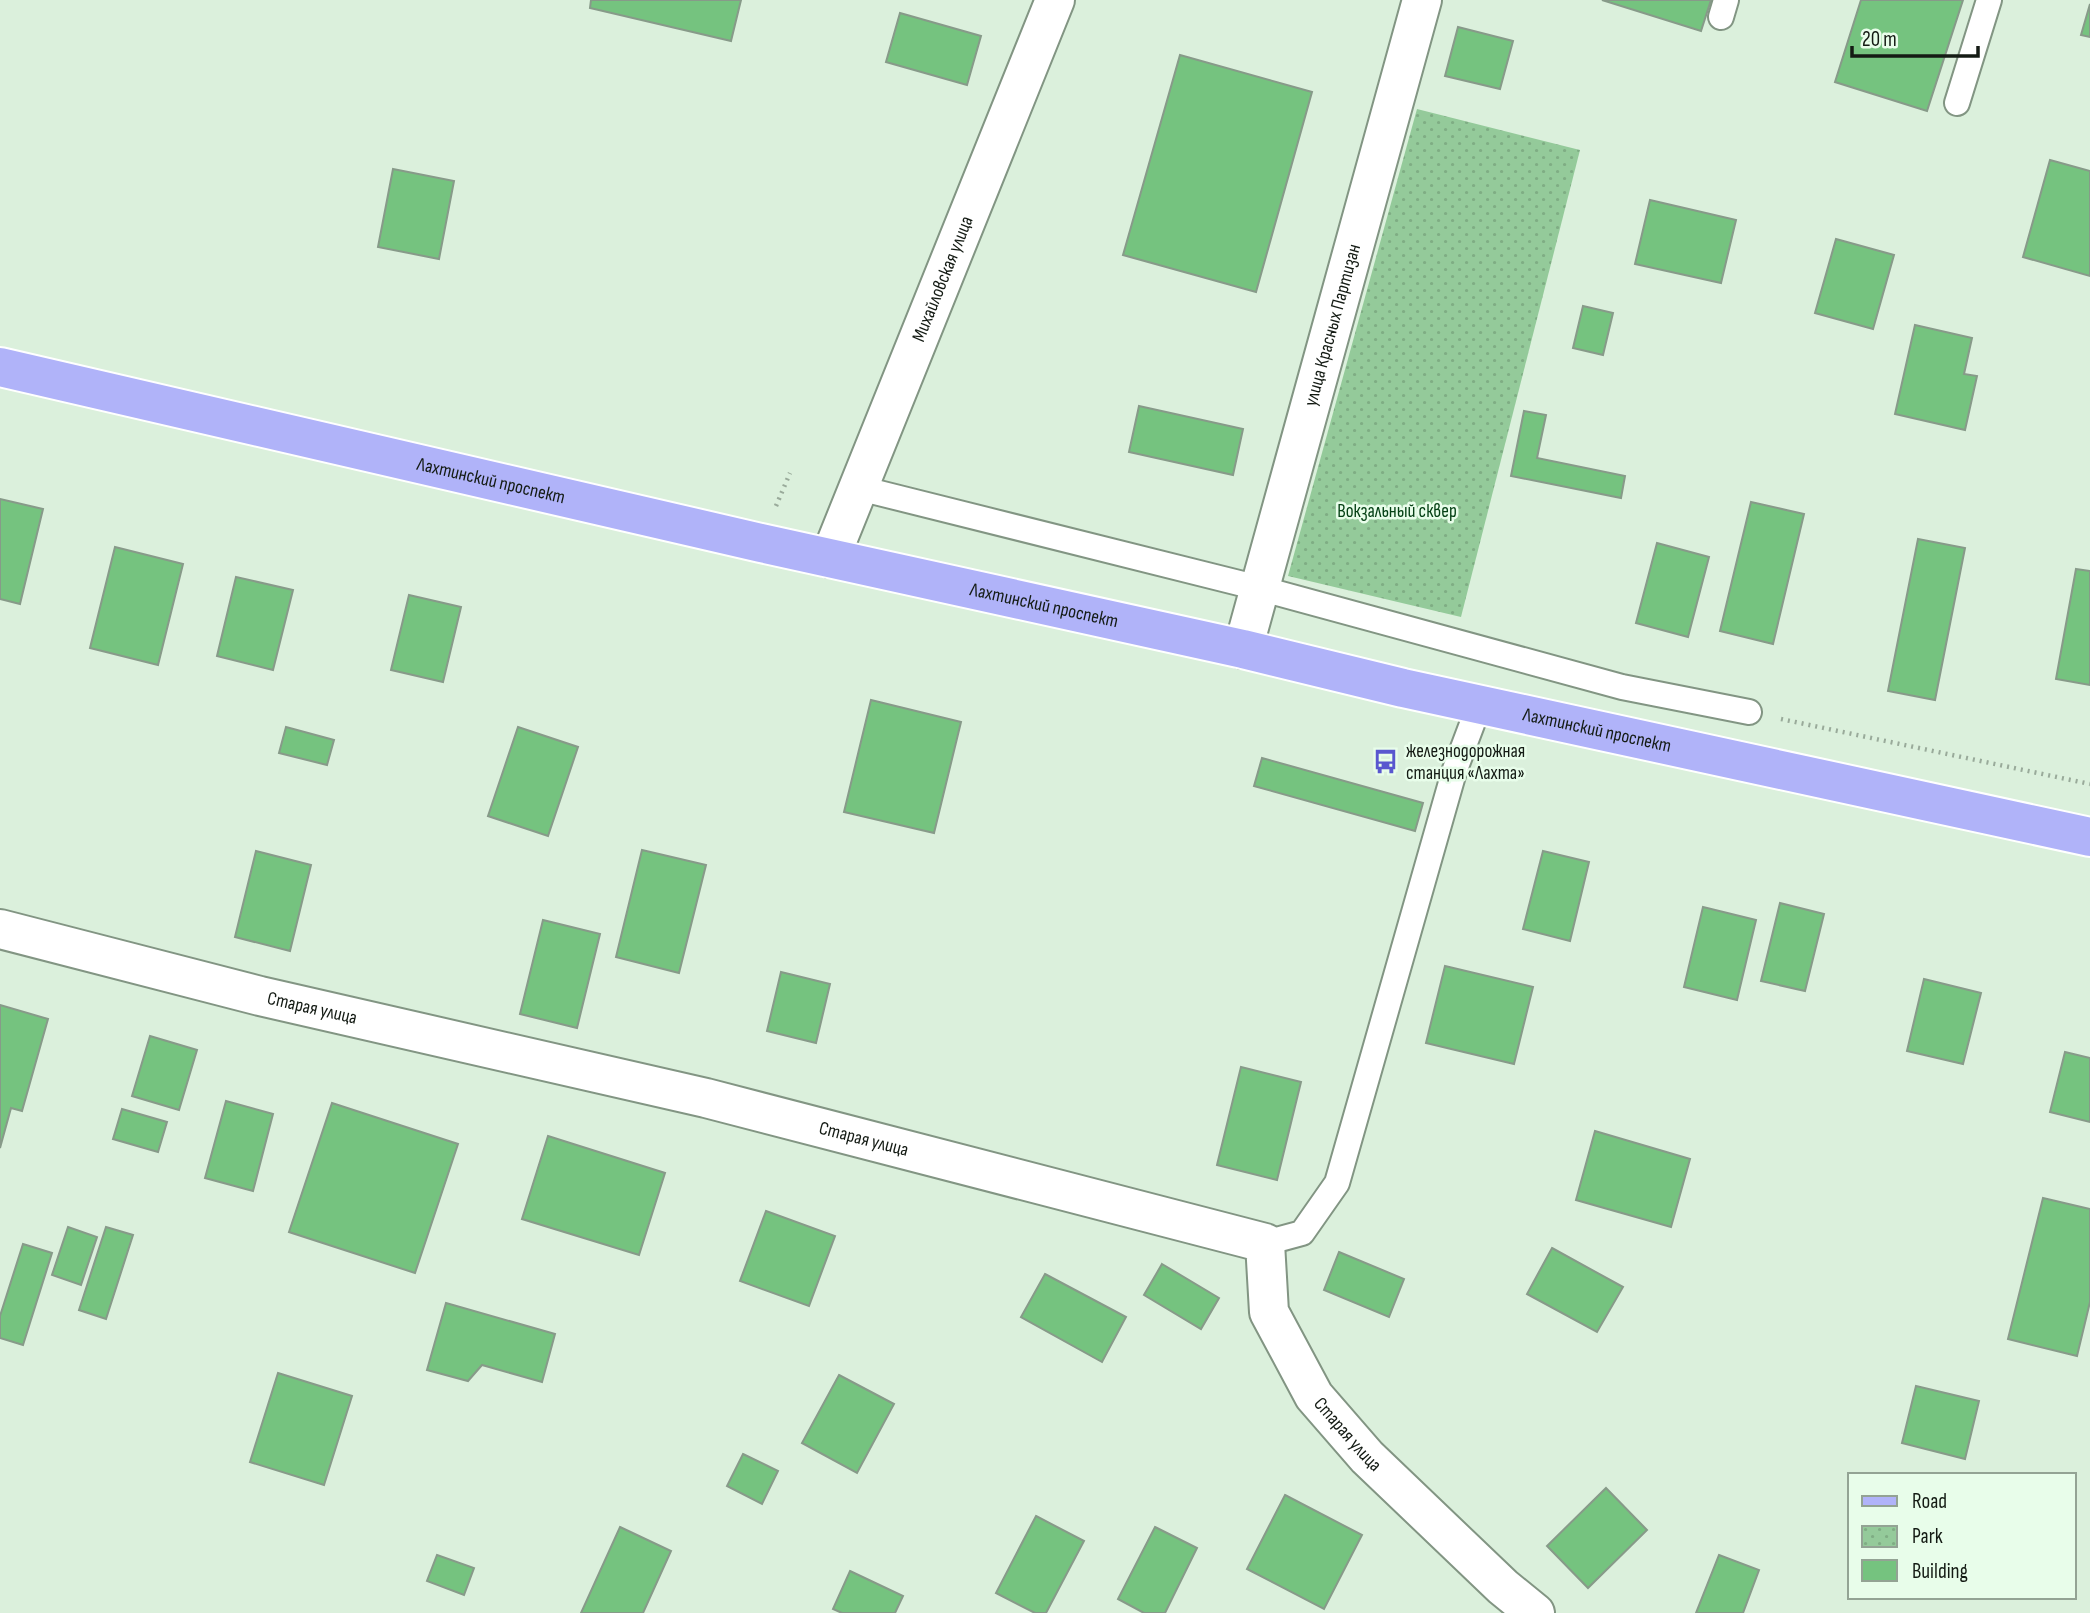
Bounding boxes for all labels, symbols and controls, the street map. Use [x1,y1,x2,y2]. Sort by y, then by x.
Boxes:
scale bar [1852,14,1978,58]
text: 20 m [1862,27,1897,52]
street label: Михайловская улица [907,213,978,345]
street label: улица Красных Партизан [1299,241,1366,409]
street label: Лахтинский проспект [414,452,567,509]
park label: Вокзальный сквер [1337,500,1457,523]
street label: Лахтинский проспект [967,578,1120,633]
street label: Лахтинский проспект [1520,703,1674,757]
place label: железнодорожная станция «Лахта» [1406,740,1525,785]
bus stop icon: железнодорожная станция «Лахта» [1372,748,1400,776]
street label: Старая улица [265,987,359,1029]
street label: Старая улица [817,1116,911,1162]
street label: Старая улица [1309,1392,1387,1476]
legend [1848,1473,2076,1599]
text: Road [1912,1489,1947,1514]
text: Park [1912,1524,1943,1549]
text: Building [1912,1559,1968,1584]

